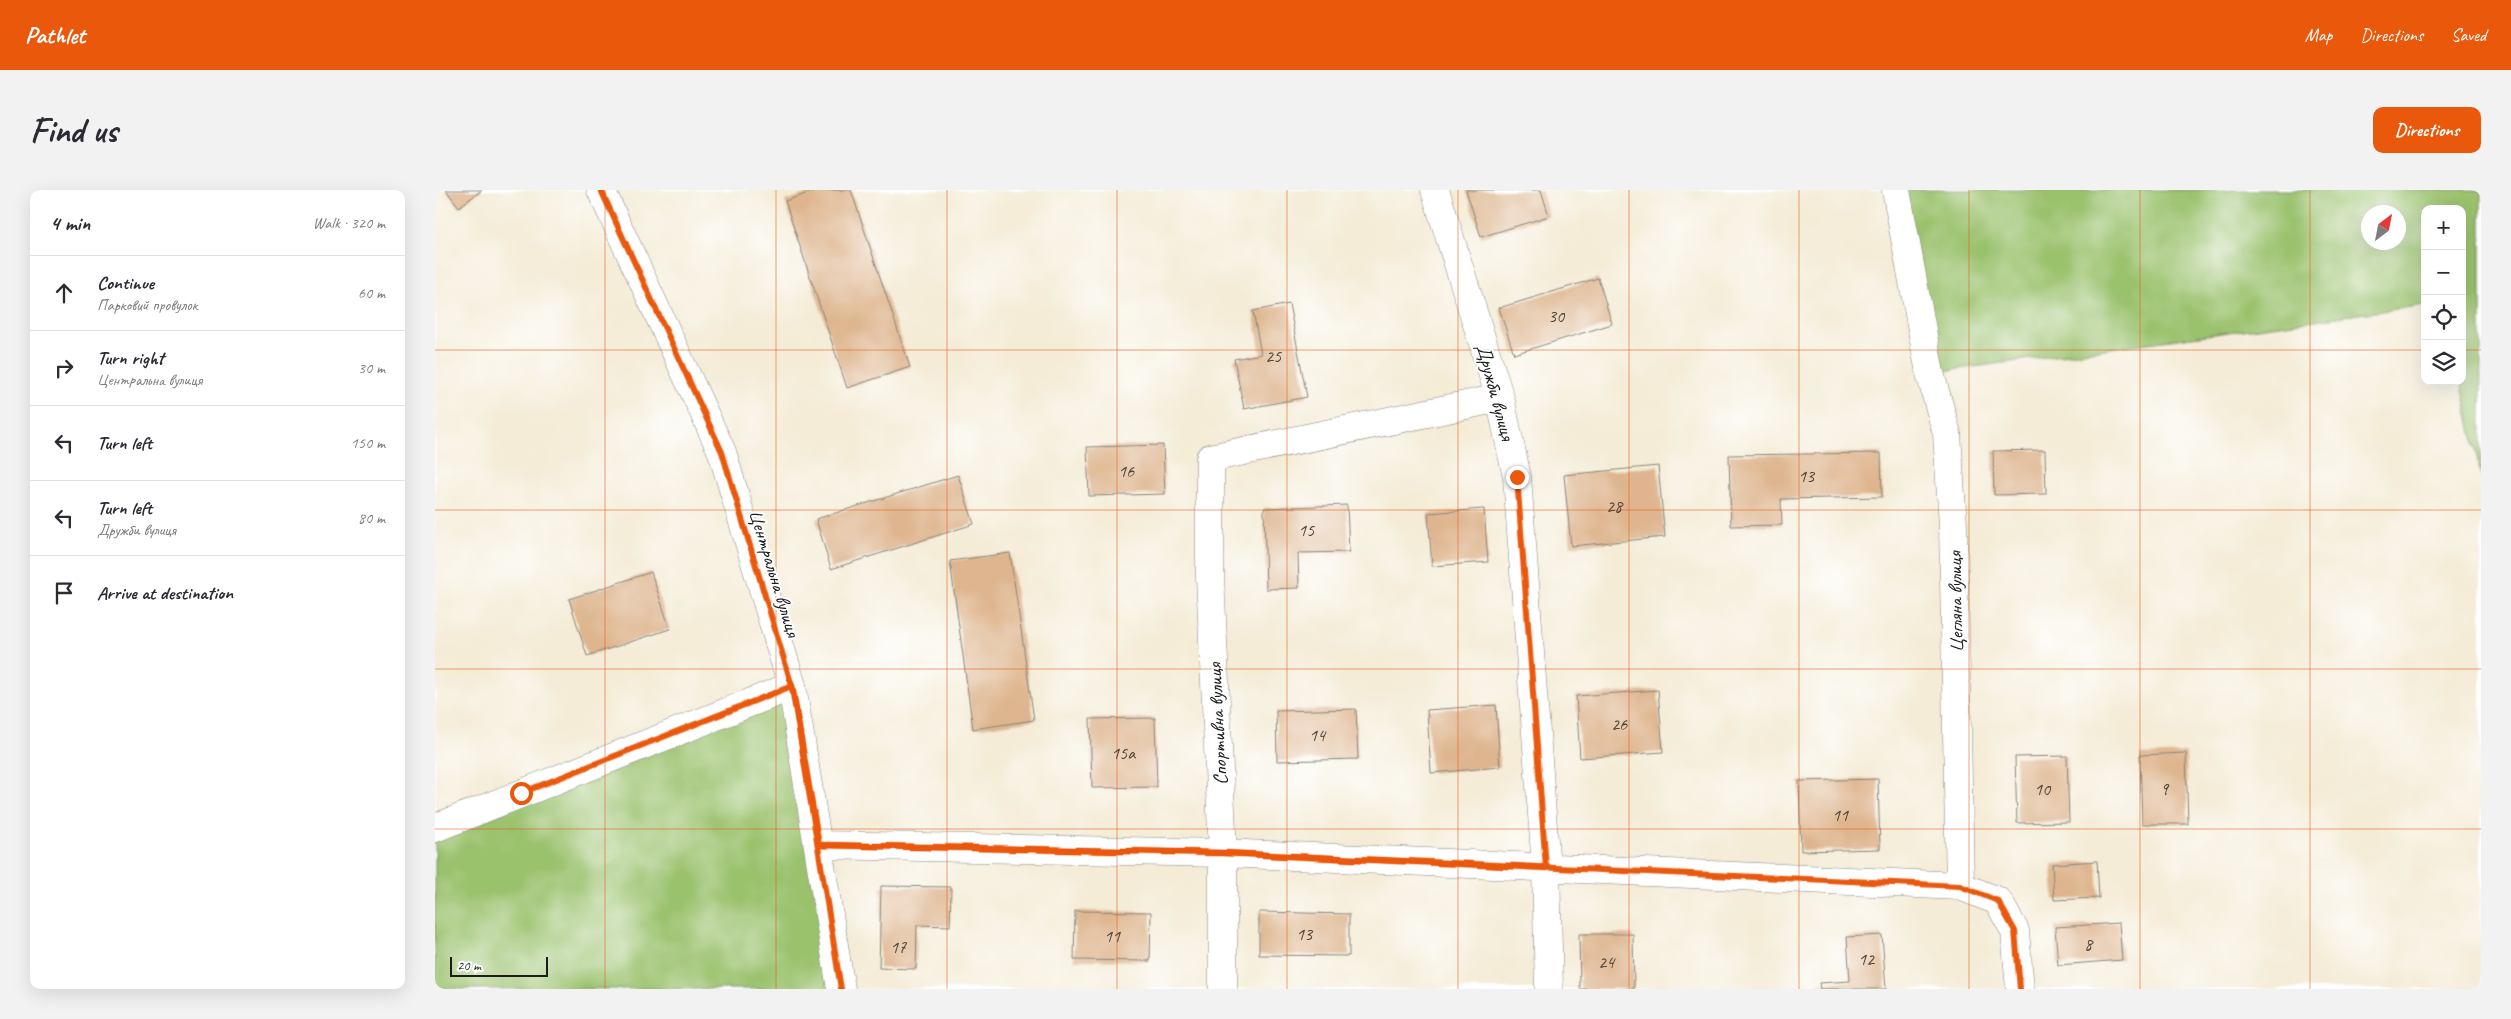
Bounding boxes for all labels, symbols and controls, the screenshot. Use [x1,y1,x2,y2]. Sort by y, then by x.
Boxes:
text: Pathlet [25,20,85,50]
text: Map [2305,24,2332,46]
text: Directions [2360,24,2423,46]
text: Saved [2451,24,2486,46]
button: Directions [2373,107,2481,153]
text: Find us [30,108,117,153]
north arrow [2361,205,2406,250]
map controls [2421,205,2466,385]
button: + [2421,205,2466,250]
text: 4 min [50,210,90,236]
text: Walk · 320 m [313,213,385,233]
button: − [2421,250,2466,295]
text: Continue [97,271,154,295]
icon: ahead [50,279,78,307]
text: 60 m [358,283,385,303]
text: Парковий провулок [97,295,198,315]
button: locate [2421,295,2466,340]
house number: 30 [1548,305,1566,327]
button: layers [2421,340,2466,385]
street label: Дружби вулиця [1471,341,1521,445]
house number: 25 [1265,345,1282,367]
text: Turn right [97,346,164,370]
icon: right [50,354,78,382]
text: 30 m [358,358,385,378]
text: Центральна вулиця [97,370,202,390]
icon: left [50,429,78,457]
text: Turn left [97,431,152,455]
text: 150 m [351,433,385,453]
house number: 16 [1118,460,1135,482]
house number: 13 [1798,465,1816,487]
route end [1506,466,1529,489]
house number: 28 [1606,495,1624,517]
text: Turn left [97,496,152,520]
icon: left [50,504,78,532]
street label: Центральна вулиця [743,507,806,642]
text: 80 m [358,508,385,528]
house number: 15 [1298,519,1315,541]
text: Дружби вулиця [97,520,176,540]
street label: Цегляна вулиця [1942,549,1969,653]
icon: arrive [50,579,78,607]
text: Arrive at destination [97,581,233,605]
street label: Спортивна вулиця [1202,660,1233,786]
house number: 26 [1611,713,1628,735]
house number: 14 [1309,724,1327,746]
house number: 15а [1111,742,1136,764]
house number: 10 [2034,778,2052,800]
house number: 9 [2160,778,2170,800]
route start [510,782,533,805]
house number: 11 [1832,804,1849,826]
house number: 13 [1296,923,1314,945]
house number: 11 [1104,925,1121,947]
house number: 8 [2084,933,2094,955]
house number: 17 [890,936,907,958]
house number: 12 [1858,948,1876,970]
house number: 24 [1598,951,1616,973]
scale bar [450,954,547,977]
text: 20 m [457,957,481,974]

